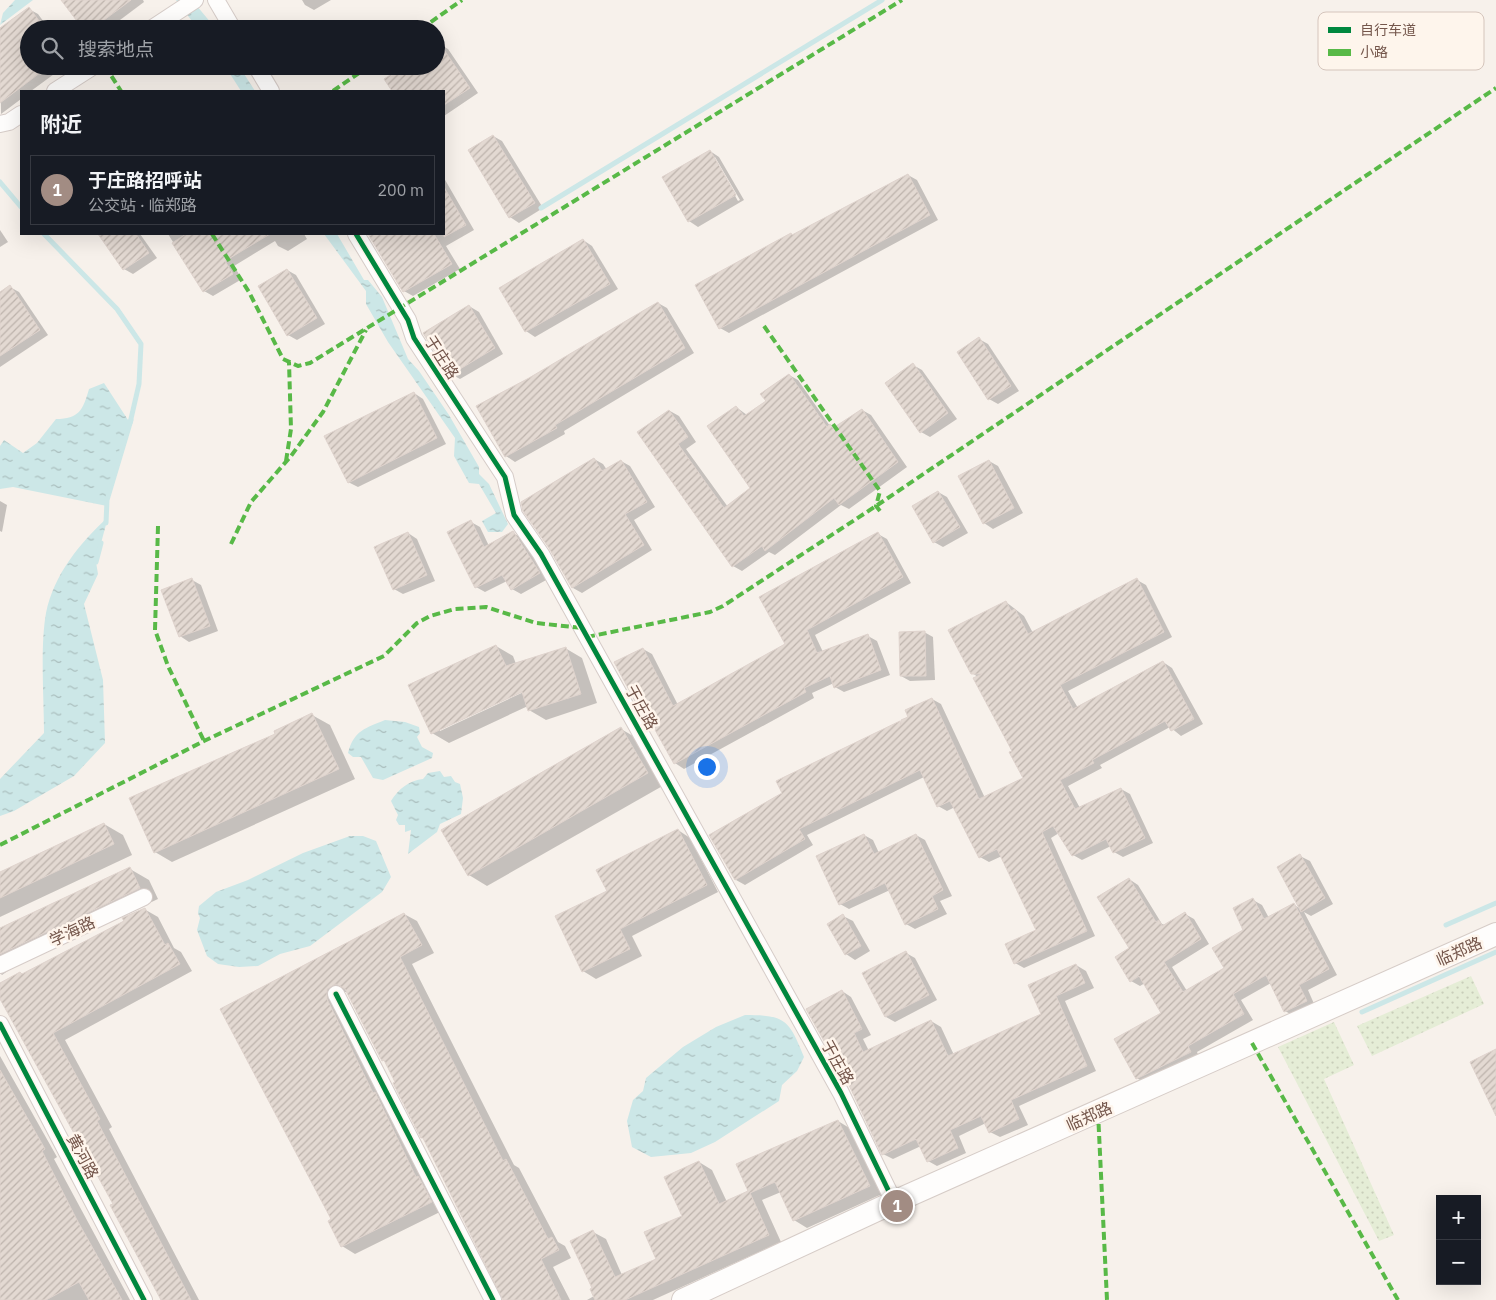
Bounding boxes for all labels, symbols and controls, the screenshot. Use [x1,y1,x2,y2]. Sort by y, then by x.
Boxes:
legend [1318,12,1484,70]
search box [20,20,445,75]
text: 自行车道 [1360,21,1416,39]
icon: search [38,34,66,62]
text: 搜索地点 [78,37,154,61]
text: 小路 [1360,43,1388,61]
text: 附近 [40,110,82,138]
text: 于庄路招呼站 [88,168,202,192]
text: 1 [52,180,62,200]
text: 200 m [377,180,424,200]
text: 公交站 · 临郑路 [88,195,197,215]
street label: 于庄路 [421,331,463,383]
street label: 于庄路 [622,681,662,733]
your location [694,754,720,780]
street label: 学海路 [46,912,98,950]
street label: 临郑路 [1433,932,1485,970]
street label: 于庄路 [818,1036,858,1088]
street label: 临郑路 [1063,1097,1115,1135]
street label: 黄河路 [63,1130,103,1182]
pin: 1 [881,1187,913,1225]
map controls [1436,1195,1481,1285]
button: + [1436,1195,1481,1240]
button: − [1436,1240,1481,1285]

